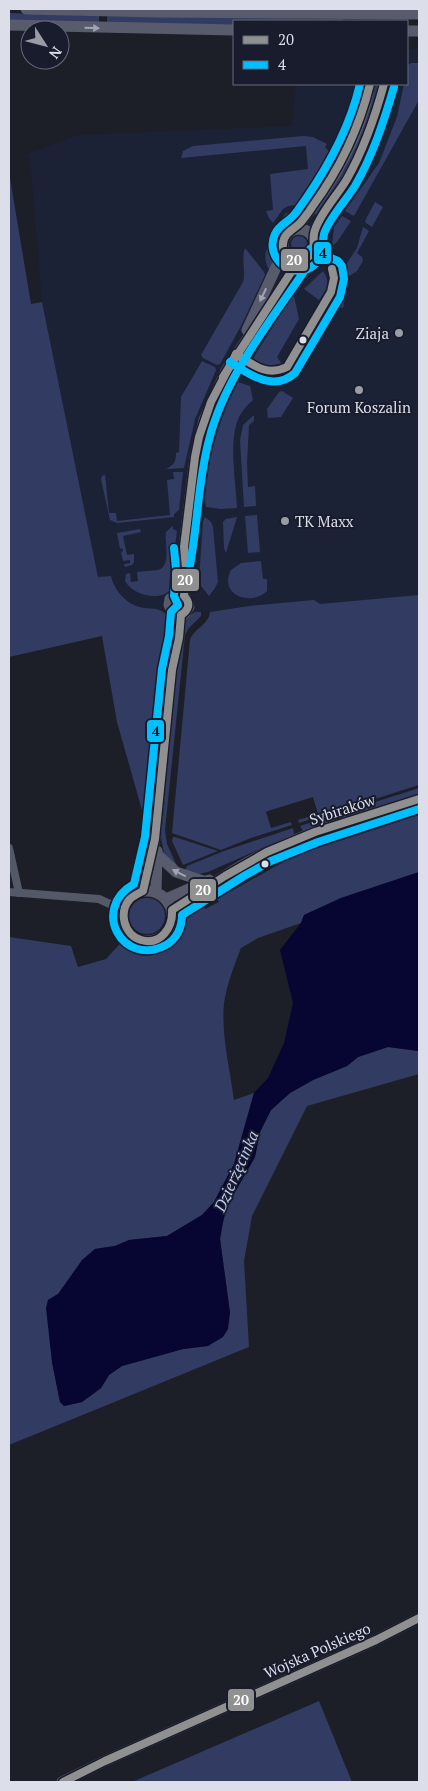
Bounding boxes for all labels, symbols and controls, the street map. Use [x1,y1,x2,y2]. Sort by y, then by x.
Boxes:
north arrow [20,20,70,70]
legend [233,20,408,85]
one-way arrow [85,24,101,32]
text: 20 [278,29,294,49]
text: N [45,43,67,63]
text: 4 [278,54,286,74]
line badge: 4 [313,241,332,265]
text: 4 [319,243,327,262]
line badge: 20 [280,248,309,272]
text: 20 [286,250,302,269]
one-way arrow [259,287,268,302]
place label: Ziaja [356,323,389,343]
marker: Ziaja [393,327,405,339]
unlabelled marker [298,335,308,345]
marker: Forum Koszalin [353,384,365,396]
place label: Forum Koszalin [307,397,411,417]
place label: TK Maxx [295,511,354,531]
marker: TK Maxx [279,515,291,527]
line badge: 20 [171,568,200,592]
text: 20 [177,570,193,589]
line badge: 4 [146,719,165,743]
text: 4 [152,721,160,740]
street label: Sybiraków [306,789,379,829]
unlabelled marker [260,859,270,869]
one-way arrow [172,869,186,877]
line badge: 20 [189,878,217,902]
text: 20 [195,880,211,899]
water label: Dzierżęcinka [208,1127,264,1216]
street label: Wojska Polskiego [260,1617,374,1683]
line badge: 20 [227,1688,255,1712]
text: 20 [233,1690,249,1709]

